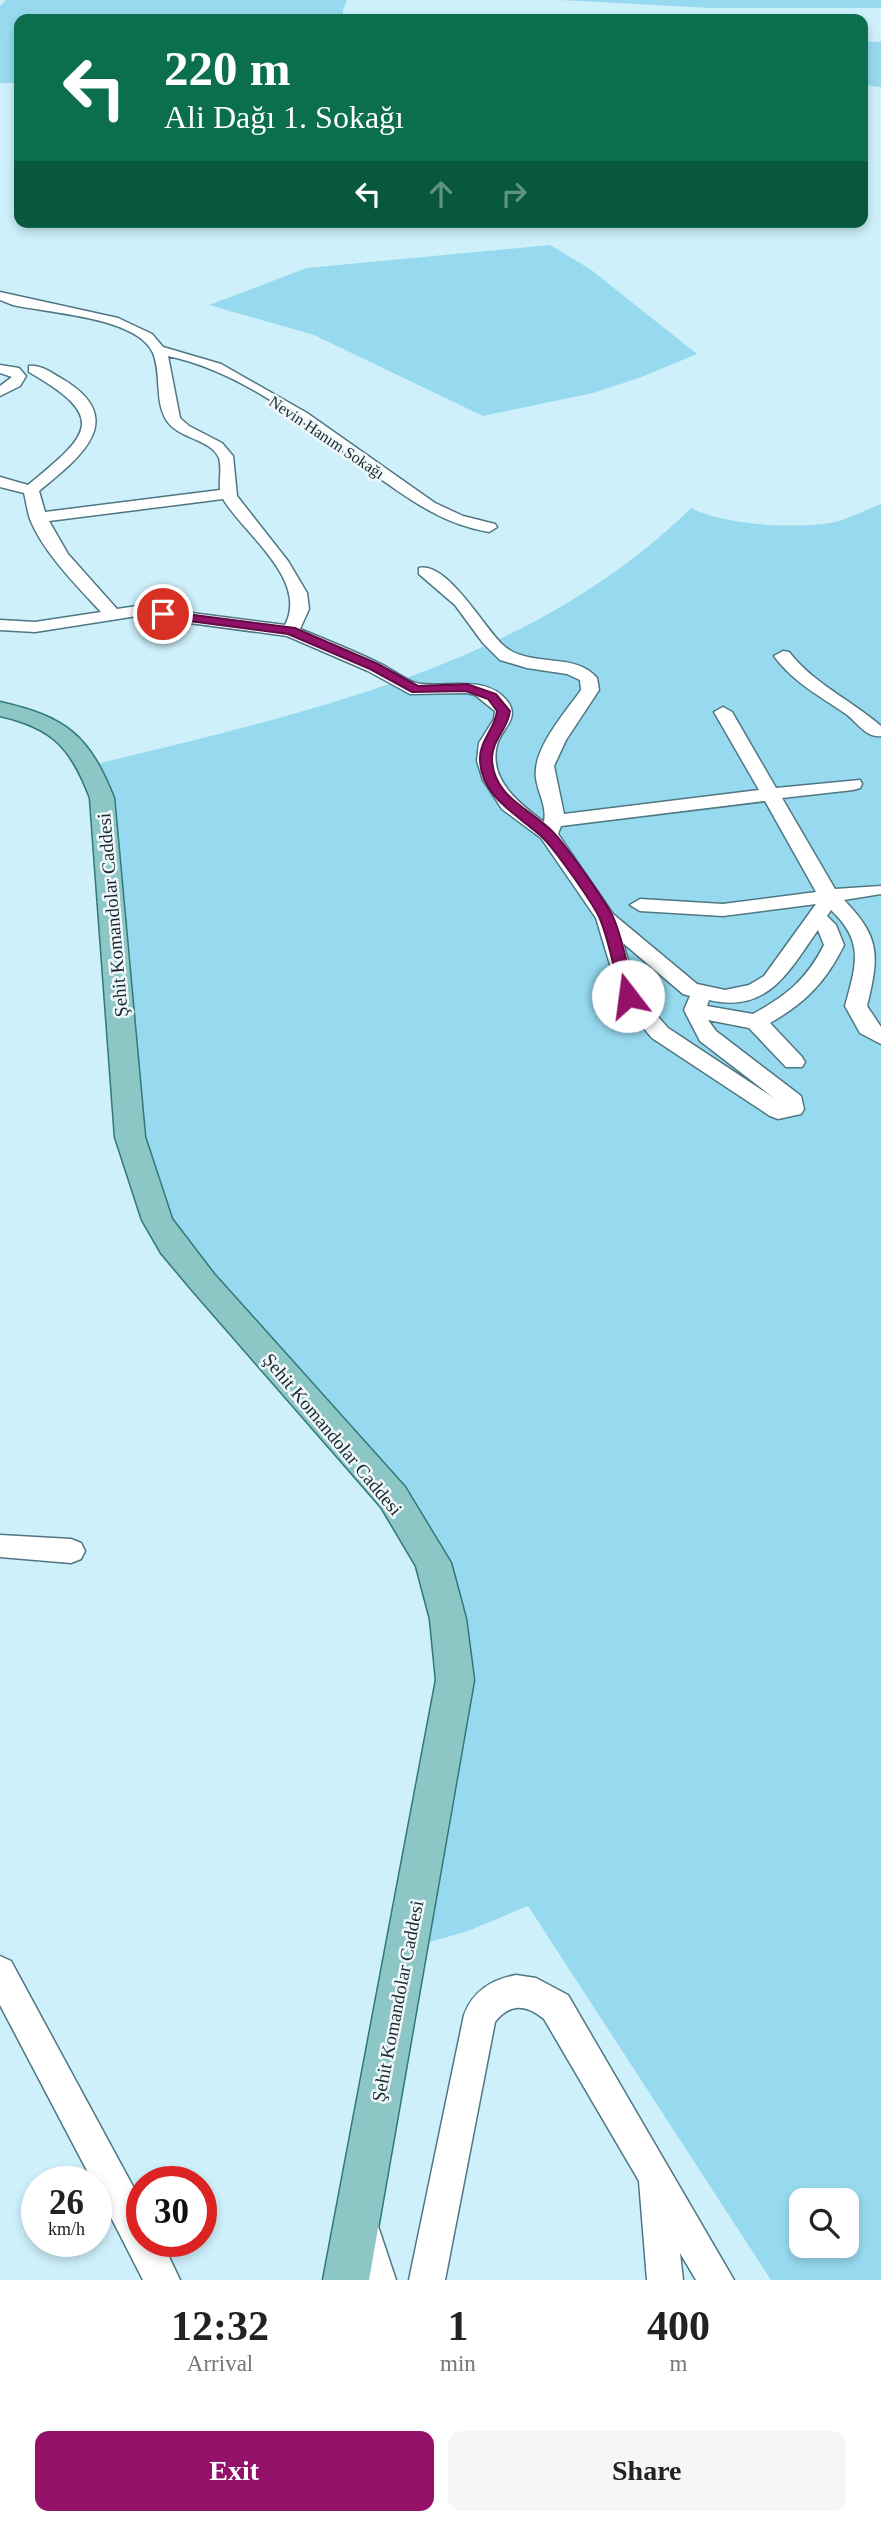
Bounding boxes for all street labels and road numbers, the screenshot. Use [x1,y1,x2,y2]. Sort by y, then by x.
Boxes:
street label: Nevin Hanım Sokağı [265,393,388,483]
street label: Şehit Komandolar Caddesi [93,812,132,1018]
street label: Şehit Komandolar Caddesi [259,1349,406,1519]
street label: Şehit Komandolar Caddesi [368,1899,427,2104]

